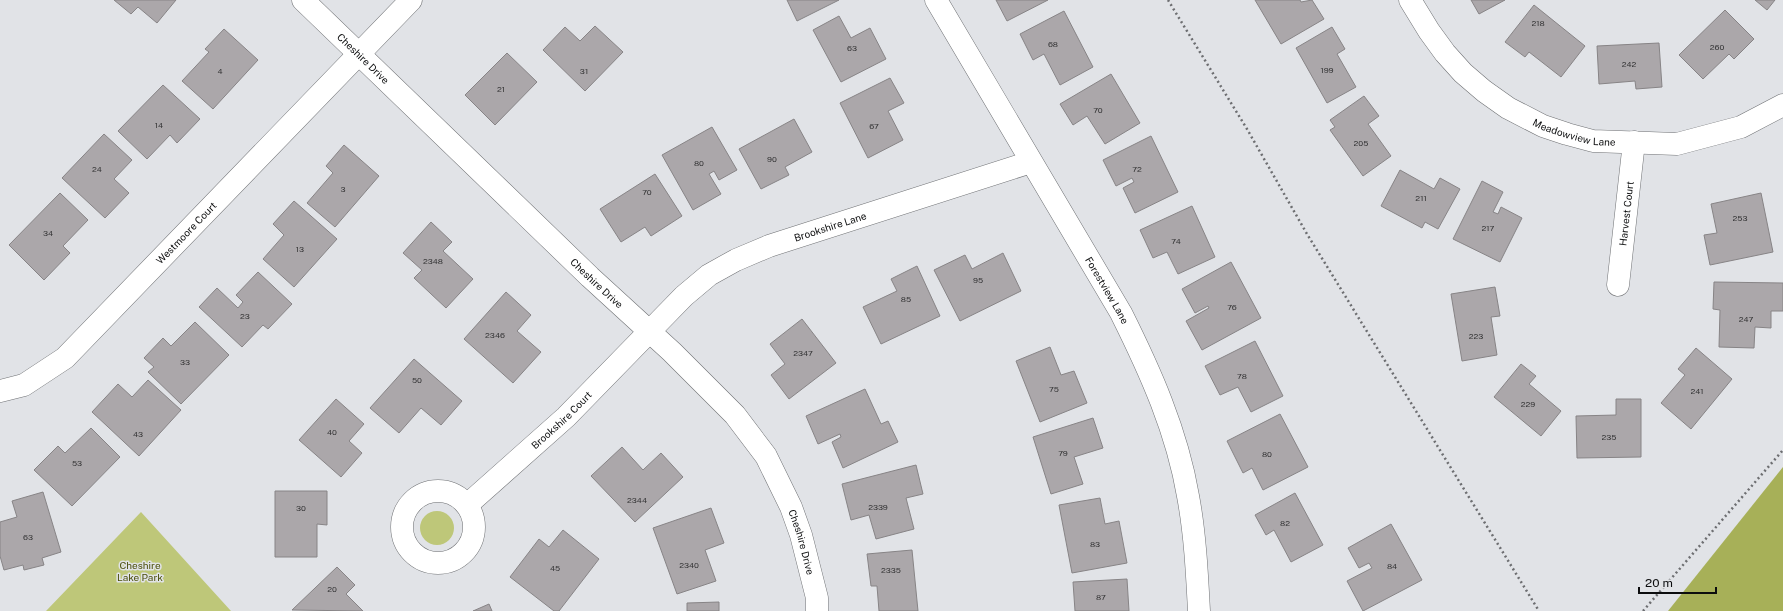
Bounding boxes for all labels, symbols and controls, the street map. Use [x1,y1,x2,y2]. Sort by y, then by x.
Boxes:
house number: 218 [1531,18,1545,28]
street label: Cheshire Drive [335,31,392,86]
house number: 68 [1048,39,1058,49]
house number: 260 [1710,42,1724,52]
house number: 63 [847,43,857,53]
house number: 242 [1622,59,1637,69]
house number: 199 [1320,65,1334,75]
house number: 4 [217,66,223,76]
house number: 31 [580,66,588,76]
house number: 21 [497,84,505,94]
house number: 70 [1093,105,1103,115]
street label: Meadowview Lane [1531,116,1616,148]
house number: 14 [155,120,163,130]
house number: 67 [869,121,879,131]
house number: 205 [1354,138,1368,148]
house number: 90 [767,154,777,164]
house number: 80 [694,158,704,168]
house number: 24 [92,164,102,174]
house number: 72 [1132,164,1142,174]
street label: Harvest Court [1616,180,1636,246]
house number: 3 [340,184,346,194]
house number: 70 [642,187,652,197]
house number: 211 [1415,193,1427,203]
street label: Westmoore Court [153,199,219,266]
street label: Brookshire Lane [792,209,868,244]
house number: 253 [1733,213,1747,223]
house number: 217 [1482,223,1495,233]
house number: 34 [43,228,53,238]
house number: 74 [1171,236,1181,246]
house number: 13 [296,244,304,254]
street label: Forestview Lane [1083,254,1132,326]
house number: 2348 [423,256,443,266]
street label: Cheshire Drive [568,256,626,311]
house number: 95 [973,275,983,285]
house number: 85 [901,294,911,304]
house number: 76 [1227,302,1237,312]
house number: 23 [240,311,250,321]
house number: 247 [1739,314,1753,324]
house number: 2346 [485,330,505,340]
house number: 223 [1469,331,1483,341]
house number: 2347 [793,348,813,358]
house number: 33 [180,357,190,367]
house number: 78 [1237,371,1247,381]
house number: 50 [412,375,422,385]
house number: 75 [1049,384,1059,394]
house number: 241 [1690,386,1704,396]
street label: Brookshire Court [529,388,594,451]
house number: 229 [1521,399,1535,409]
house number: 40 [327,427,337,437]
house number: 43 [133,429,143,439]
house number: 235 [1602,432,1616,442]
house number: 79 [1058,448,1068,458]
house number: 80 [1262,449,1272,459]
house number: 53 [72,458,82,468]
house number: 2344 [627,495,647,505]
house number: 2339 [868,502,888,512]
house number: 30 [296,503,306,513]
street label: Cheshire Drive [786,508,817,576]
house number: 82 [1280,518,1290,528]
house number: 63 [23,532,33,542]
house number: 83 [1090,539,1100,549]
park label: Cheshire Lake Park [117,559,163,583]
house number: 2340 [679,560,699,570]
house number: 84 [1387,561,1397,571]
house number: 45 [550,563,560,573]
house number: 2335 [881,565,901,575]
scale bar [1639,569,1716,595]
text: 20 m [1645,576,1673,590]
house number: 20 [327,584,337,594]
house number: 87 [1096,592,1106,602]

